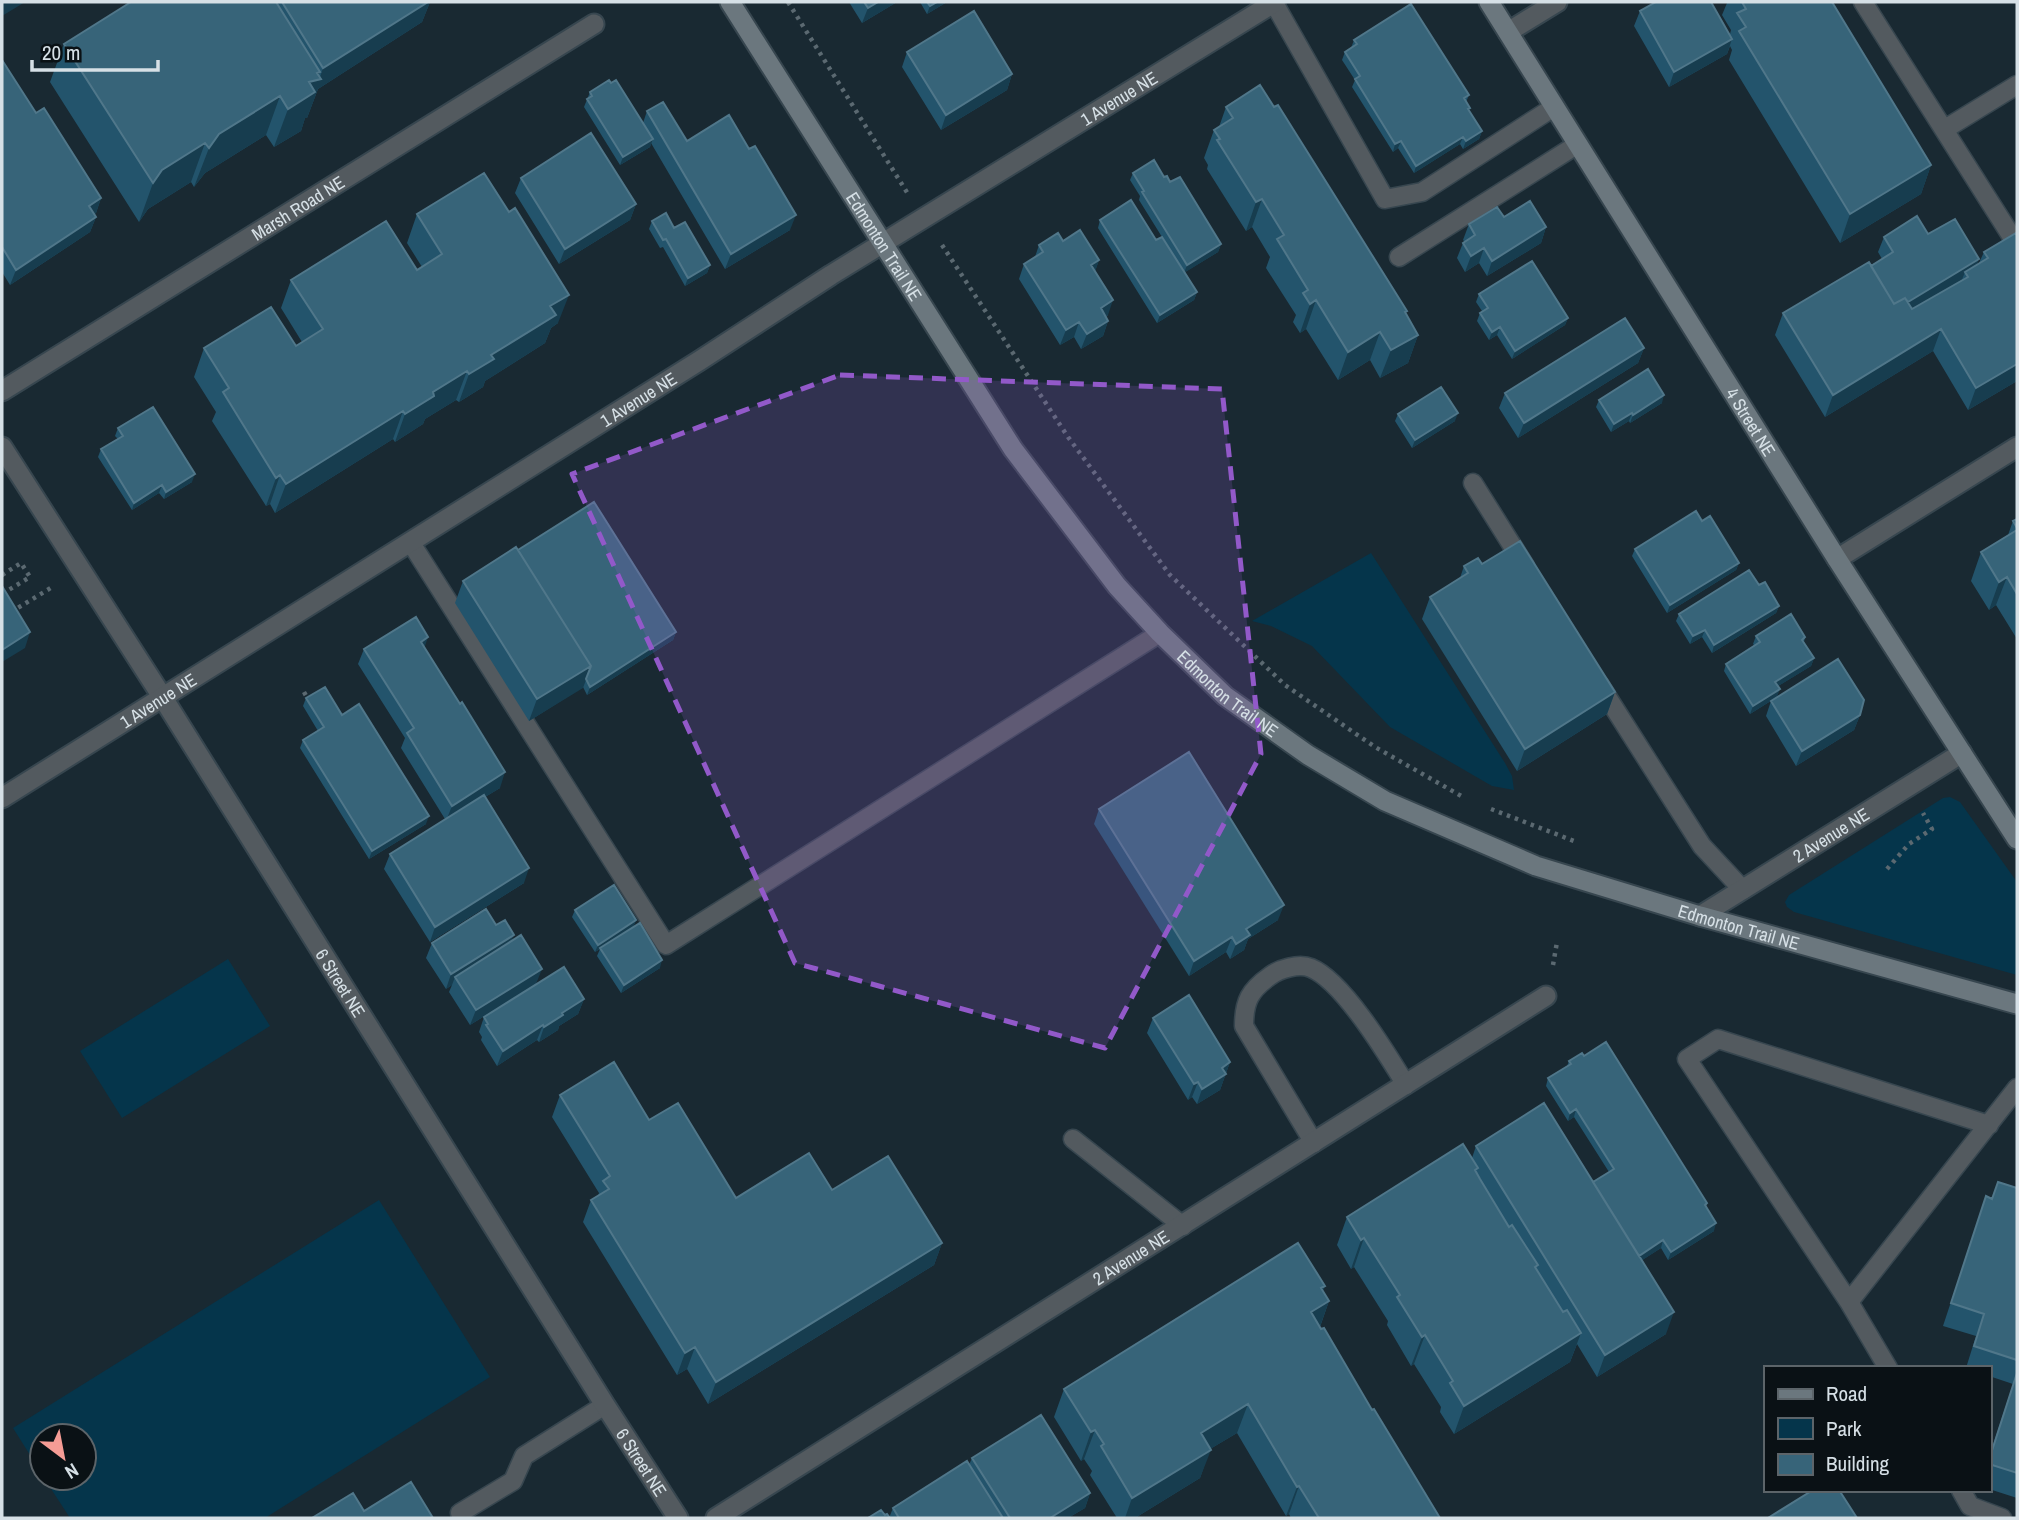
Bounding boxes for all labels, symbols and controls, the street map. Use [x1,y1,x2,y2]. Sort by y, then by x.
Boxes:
scale bar [32,28,158,72]
text: 20 m [42,38,80,67]
street label: 1 Avenue NE [1076,65,1162,131]
street label: Marsh Road NE [247,169,349,246]
street label: Edmonton Trail NE [841,187,929,306]
street label: 1 Avenue NE [595,366,681,433]
street label: 4 Street NE [1720,383,1782,461]
street label: Edmonton Trail NE [1172,644,1284,743]
street label: 1 Avenue NE [115,667,201,734]
street label: 2 Avenue NE [1788,801,1874,868]
street label: Edmonton Trail NE [1675,898,1802,956]
street label: 6 Street NE [310,944,372,1022]
street label: 2 Avenue NE [1088,1224,1174,1291]
legend [1764,1366,1991,1492]
text: Road [1826,1379,1867,1408]
text: Park [1826,1414,1862,1443]
north arrow [28,1422,98,1492]
street label: 6 Street NE [611,1423,673,1501]
text: Building [1826,1449,1890,1478]
text: N [60,1457,84,1485]

